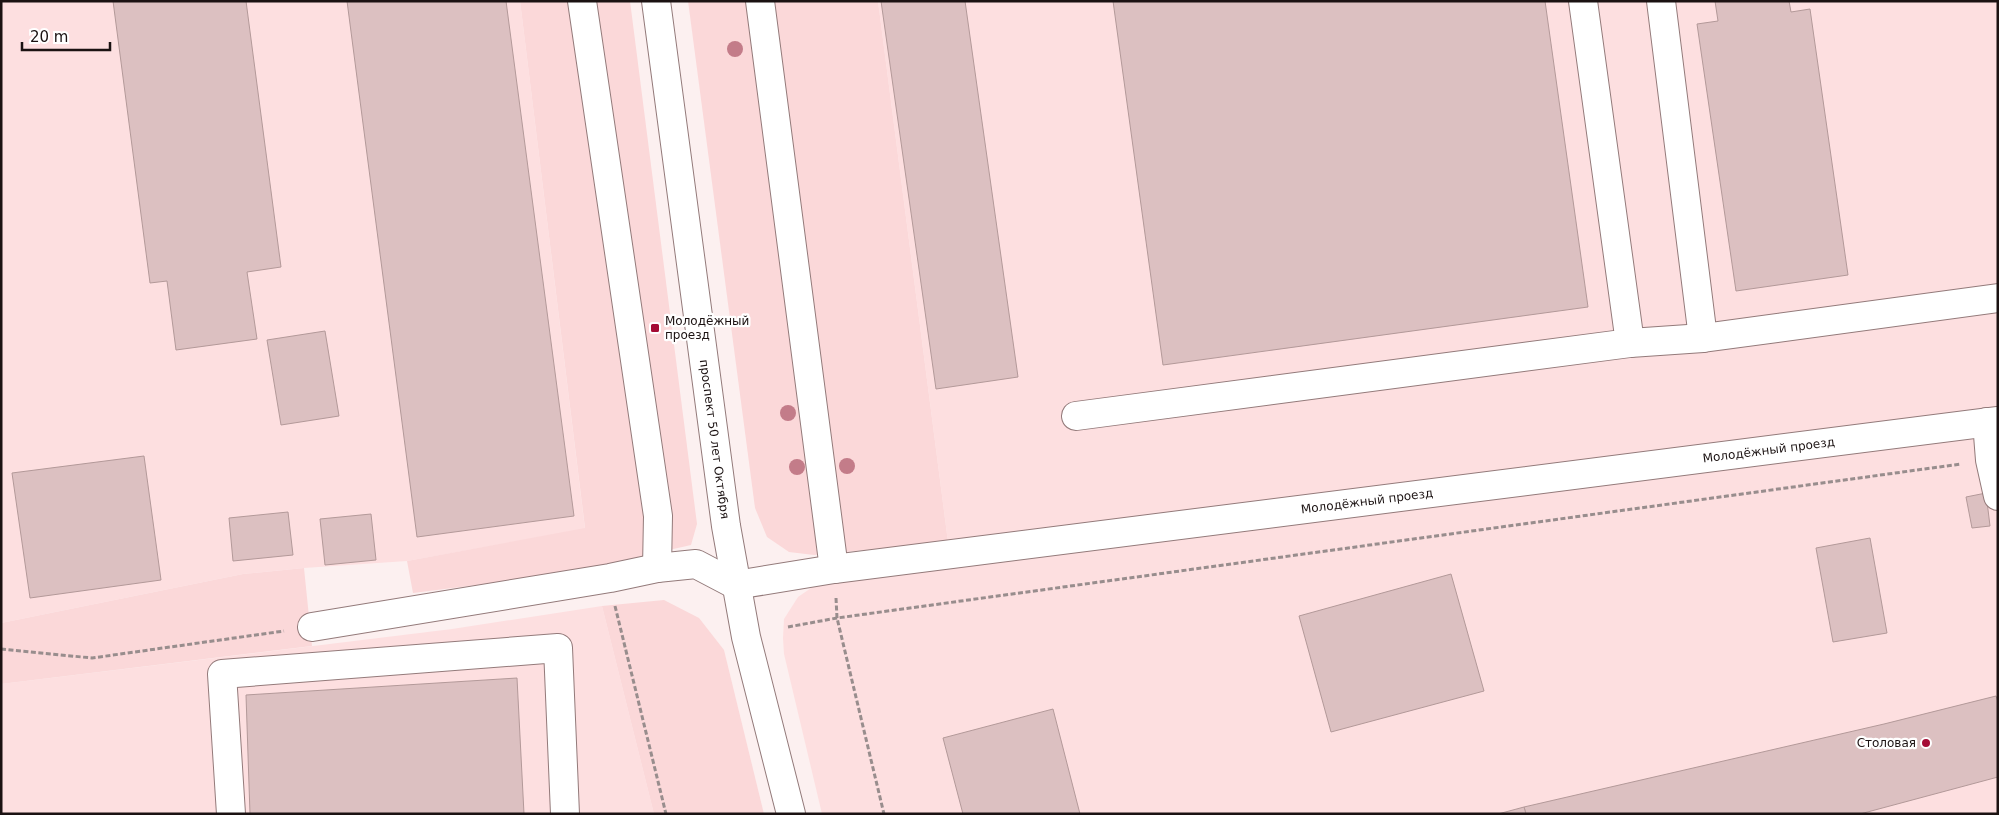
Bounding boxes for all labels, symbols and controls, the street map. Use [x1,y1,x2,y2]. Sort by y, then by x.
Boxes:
scale bar [22,20,110,52]
text: 20 m [30,28,68,46]
place label: Молодёжный проезд [665,314,749,342]
marker: Молодёжный проезд [649,322,661,334]
street label: проспект 50 лет Октября [697,358,732,520]
street label: Молодёжный проезд [1702,435,1836,465]
street label: Молодёжный проезд [1300,486,1434,517]
place label: Столовая [1857,736,1916,750]
marker: Столовая [1920,737,1932,749]

